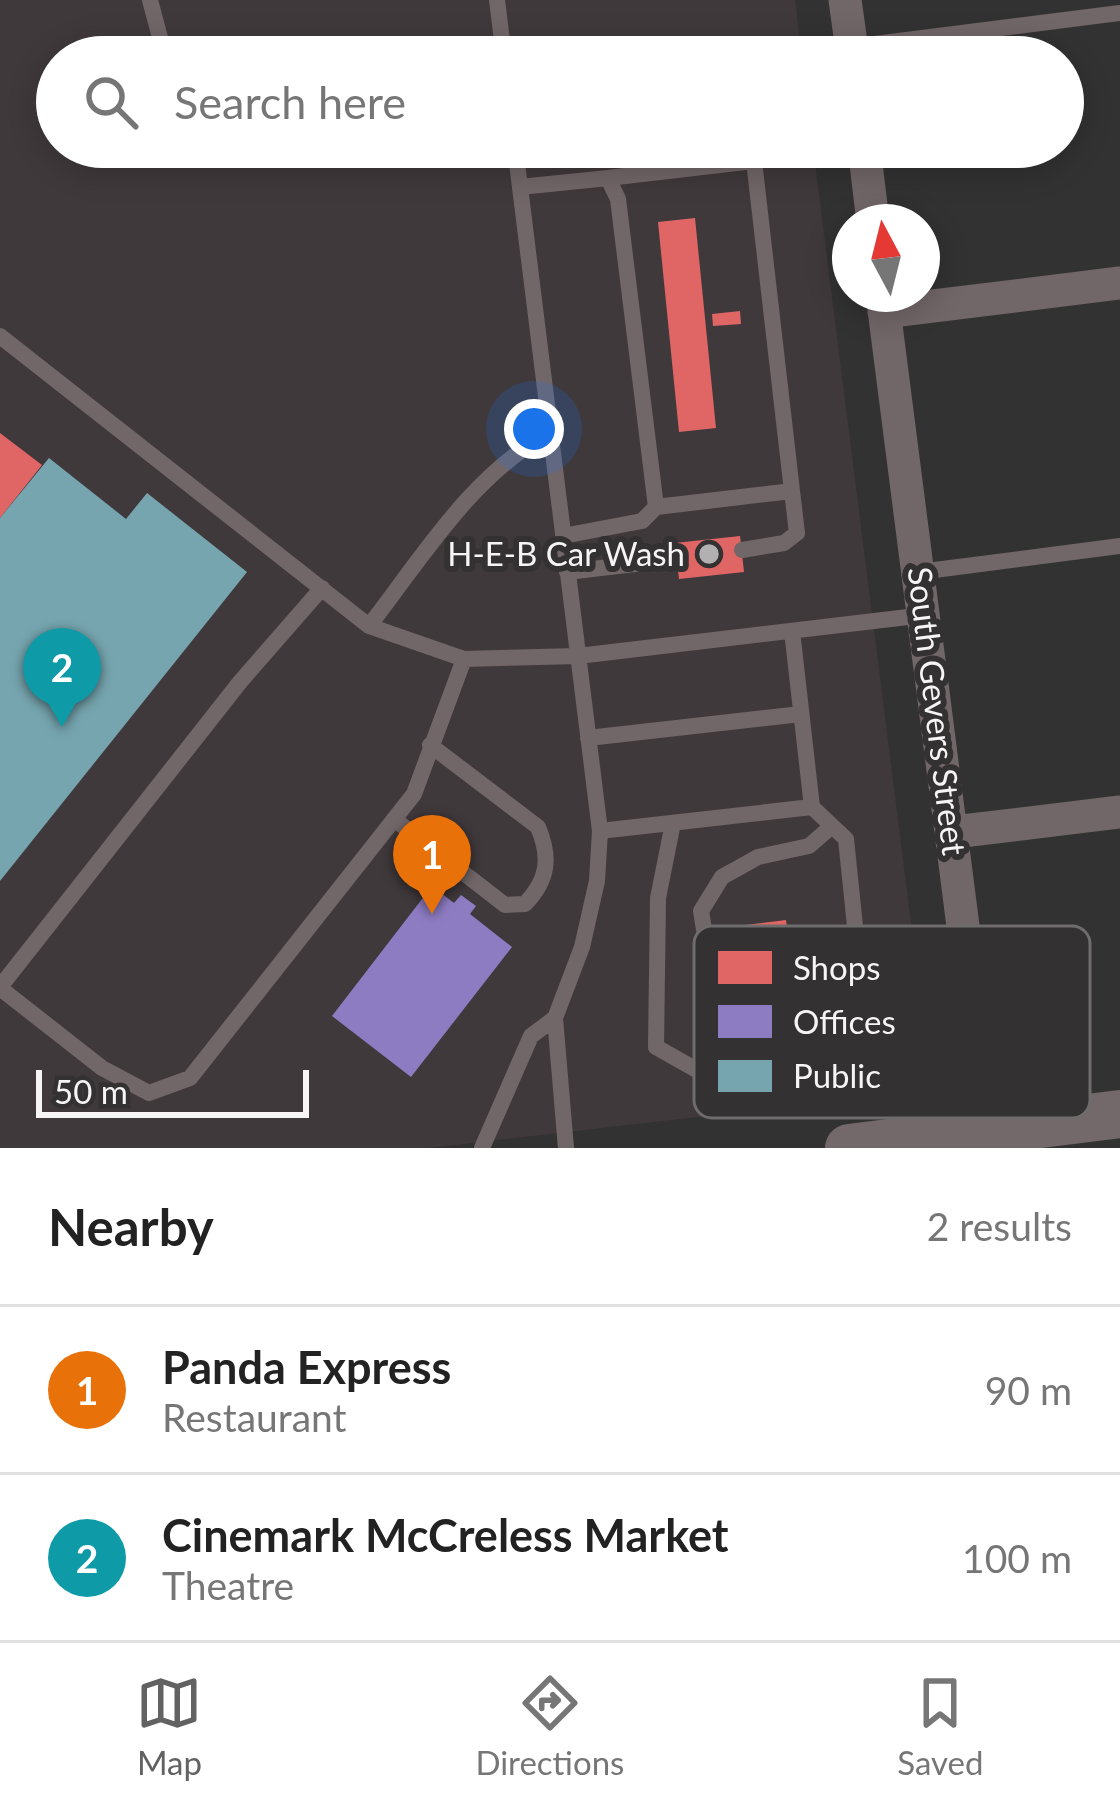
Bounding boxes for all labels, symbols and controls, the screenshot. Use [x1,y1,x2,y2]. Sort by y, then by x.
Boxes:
search box [36,36,1084,168]
icon: search [78,69,144,135]
text: Search here [174,75,406,129]
north arrow [832,204,940,312]
your location [504,399,564,459]
place label: H-E-B Car Wash [447,533,685,573]
marker: H-E-B Car Wash [696,541,722,567]
street label: South Gevers Street [900,564,976,857]
pin: 2 [23,628,101,727]
pin: 1 [393,815,471,914]
legend [694,926,1090,1118]
text: Shops [793,947,881,987]
text: Offices [793,1001,896,1041]
text: Public [793,1055,881,1095]
scale bar [36,1064,309,1117]
text: 50 m [54,1071,128,1111]
text: Nearby [48,1196,214,1257]
text: 2 results [927,1203,1072,1249]
text: Panda Express [162,1340,451,1394]
text: 1 [76,1367,98,1413]
text: 90 m [985,1367,1072,1413]
text: Restaurant [162,1394,347,1440]
text: Cinemark McCreless Market [162,1508,729,1562]
text: 2 [76,1535,98,1581]
text: 100 m [962,1535,1072,1581]
text: Theatre [162,1562,294,1608]
tab: Map [136,1670,202,1782]
tab: Directions [475,1670,624,1782]
tab: Saved [897,1670,984,1782]

